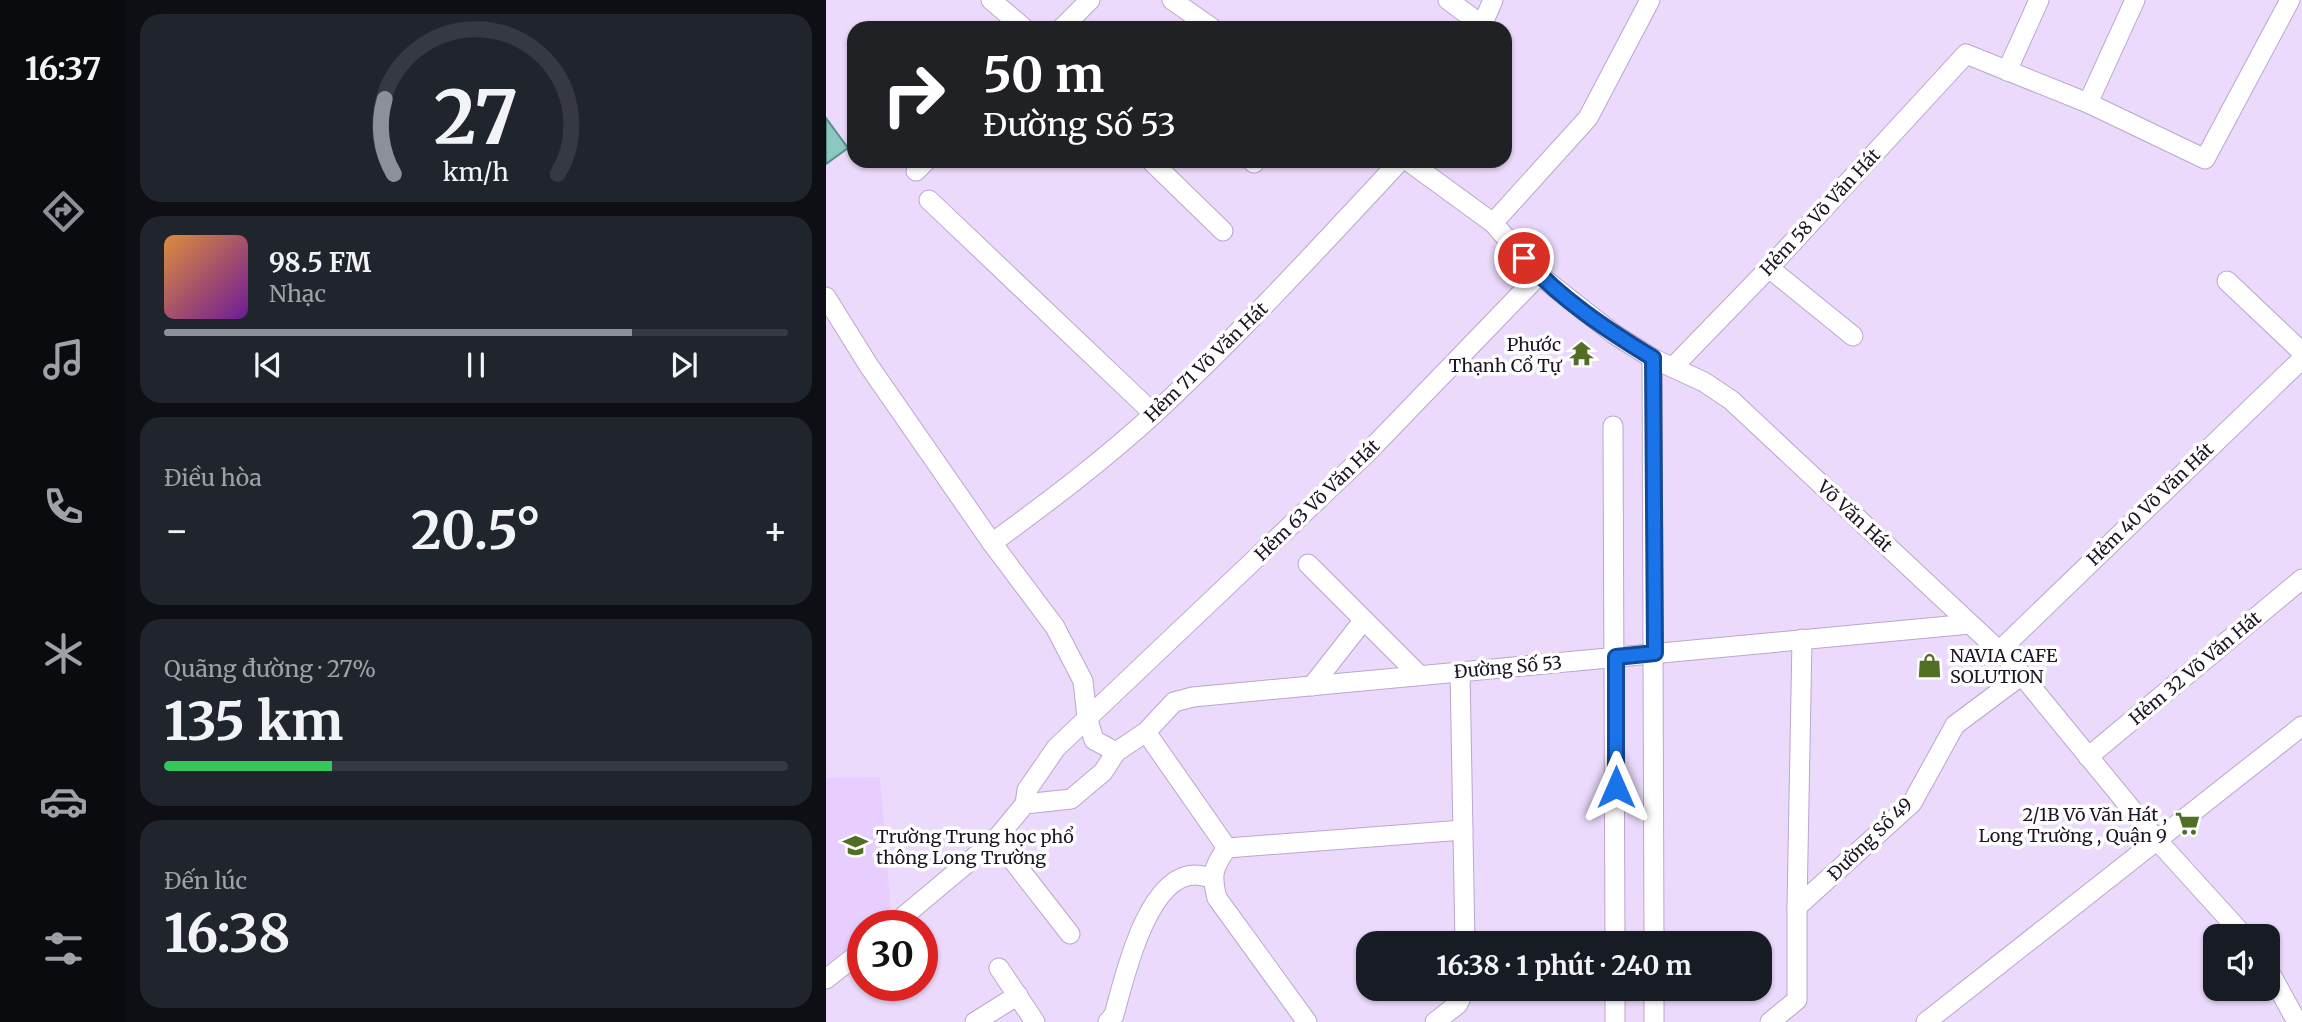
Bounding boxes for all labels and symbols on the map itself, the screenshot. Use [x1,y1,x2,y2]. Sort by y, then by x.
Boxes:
street label: Hẻm 58 Võ Văn Hát [1755,144,1885,280]
pin [1494,228,1554,288]
street label: Hẻm 71 Võ Văn Hát [1139,297,1273,427]
place label: Phước Thạnh Cổ Tự [1449,333,1563,377]
temple icon: Phước Thạnh Cổ Tự [1567,340,1595,368]
street label: Hẻm 63 Võ Văn Hát [1250,435,1384,565]
street label: Hẻm 40 Võ Văn Hát [2082,438,2218,570]
street label: Võ Văn Hát [1812,475,1897,557]
street label: Hẻm 32 Võ Văn Hát [2124,606,2266,730]
place label: NAVIA CAFE SOLUTION [1950,644,2058,688]
street label: Đường Số 53 [1453,651,1563,683]
shop icon: NAVIA CAFE SOLUTION [1916,651,1944,679]
position arrow [1579,750,1653,824]
street label: Đường Số 49 [1823,793,1917,885]
place label: 2/1B Võ Văn Hát , Long Trường , Quận 9 [1978,803,2167,847]
supermarket icon: 2/1B Võ Văn Hát , Long Trường , Quận 9 [2173,810,2201,838]
place label: Trường Trung học phổ thông Long Trường [876,825,1074,869]
school or university icon: Trường Trung học phổ thông Long Trường [842,832,870,860]
speed limit sign: 30 [847,910,938,1001]

